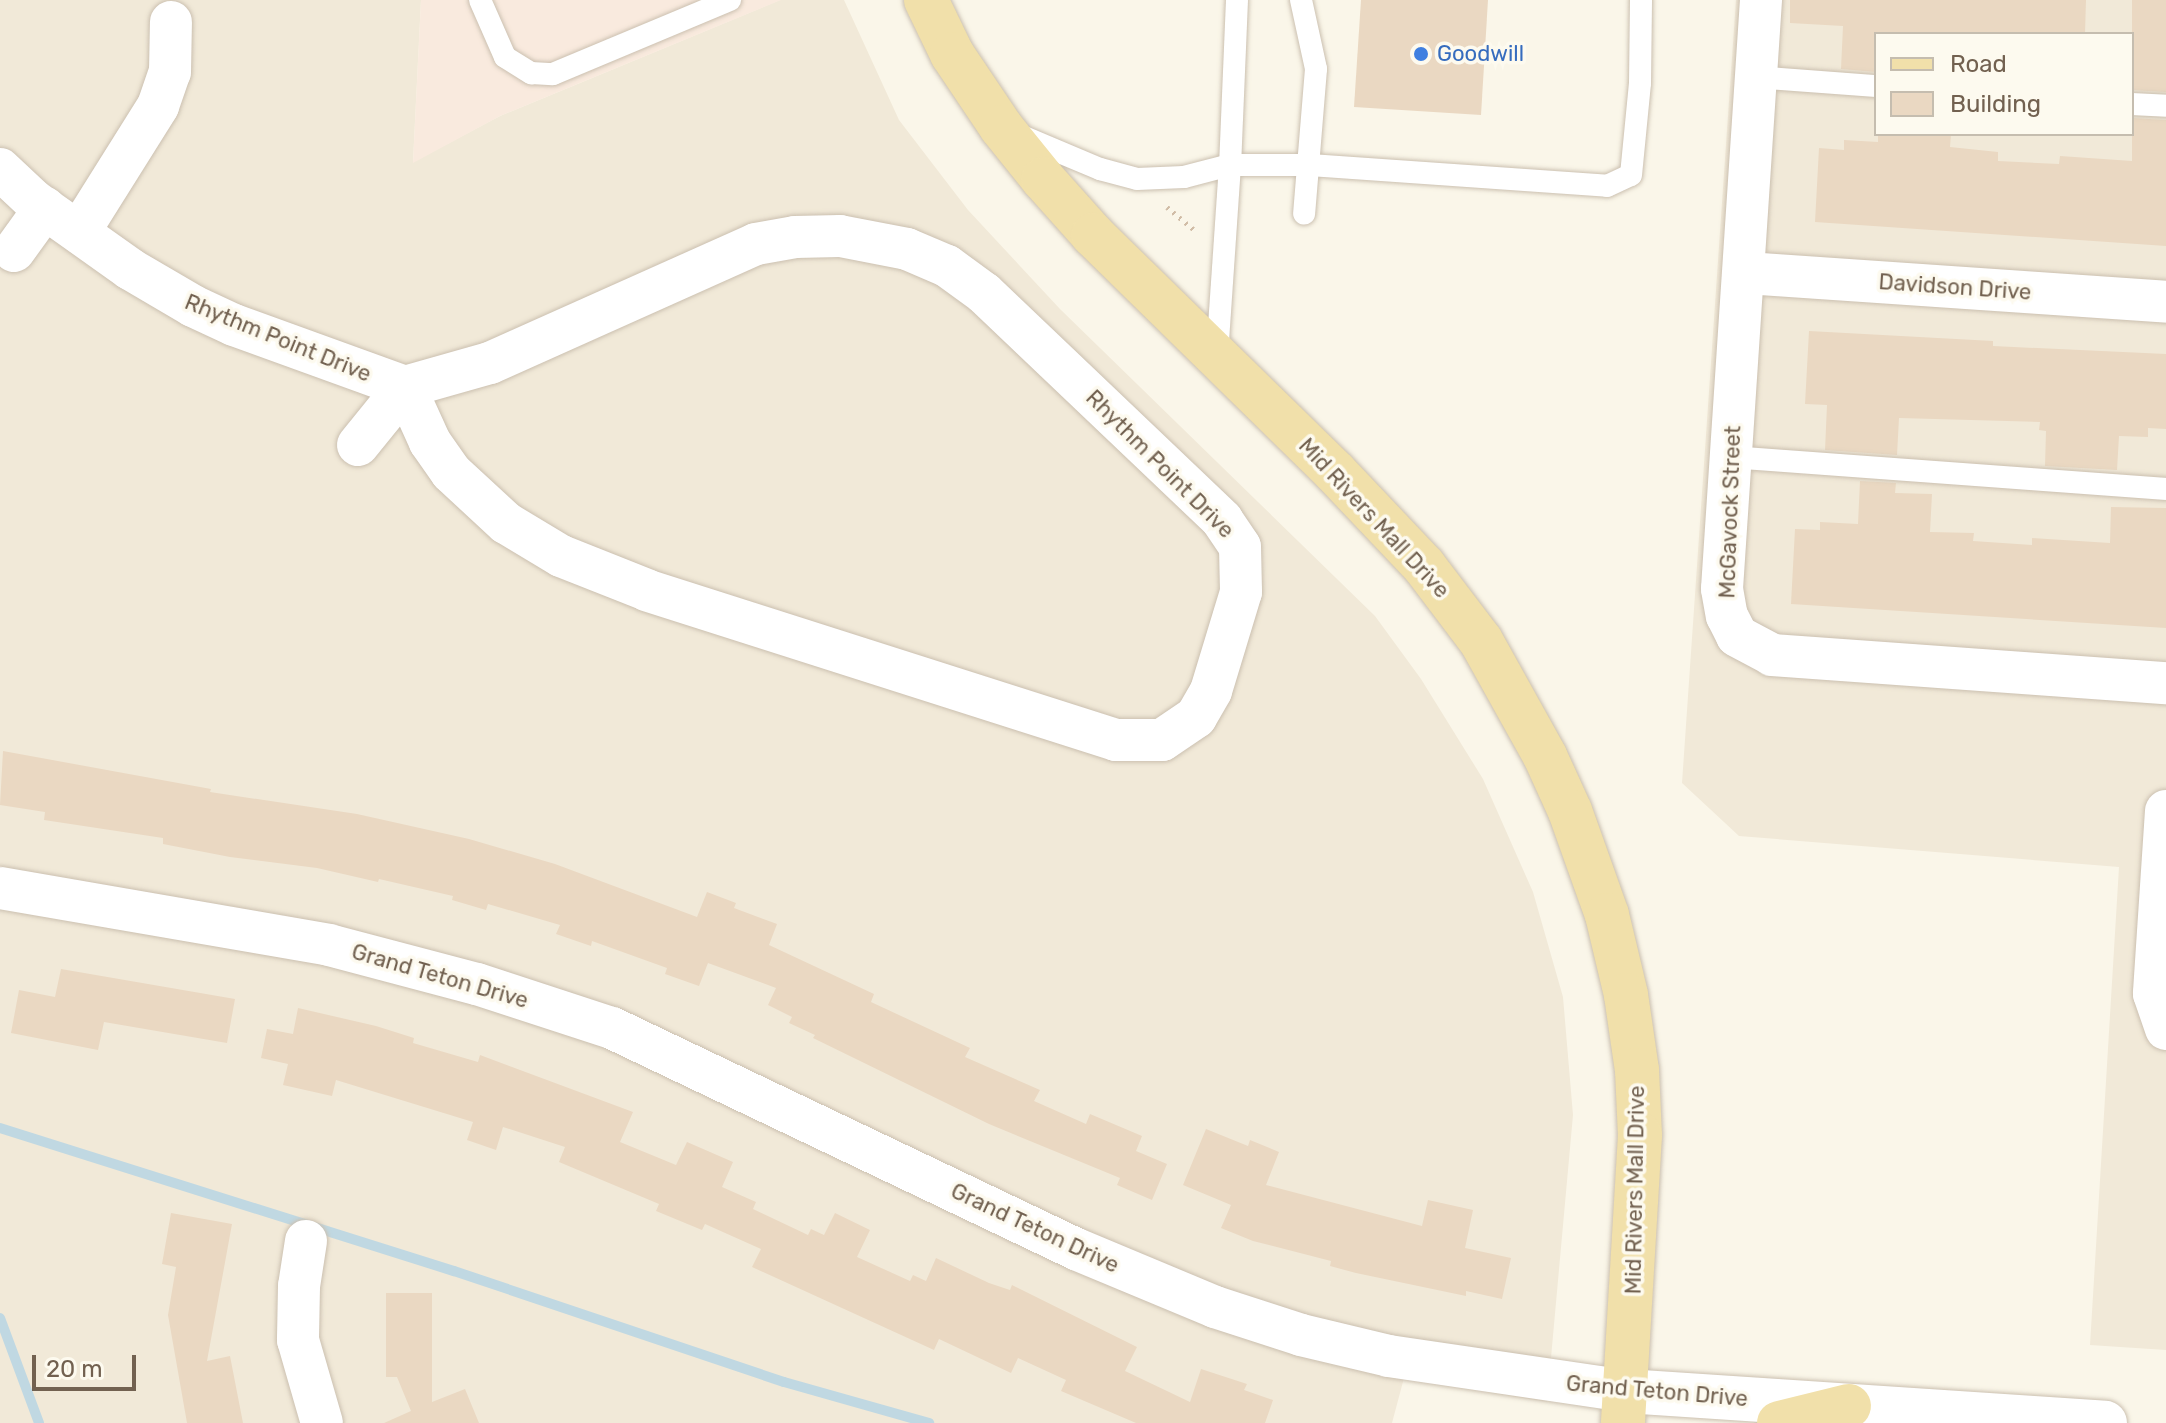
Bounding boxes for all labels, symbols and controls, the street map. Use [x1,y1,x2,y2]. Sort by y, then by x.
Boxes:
legend [1874,32,2134,136]
place label: Goodwill [1437,41,1524,67]
marker: Goodwill [1412,45,1430,63]
text: Road [1950,50,2007,78]
text: Building [1950,90,2041,118]
street label: Davidson Drive [1878,268,2032,306]
street label: Rhythm Point Drive [181,289,375,387]
street label: Rhythm Point Drive [1080,384,1240,544]
street label: McGavock Street [1714,425,1746,599]
street label: Mid Rivers Mall Drive [1293,433,1455,603]
street label: Grand Teton Drive [348,938,532,1014]
street label: Mid Rivers Mall Drive [1620,1085,1650,1295]
street label: Grand Teton Drive [947,1177,1123,1279]
scale bar [36,1339,140,1389]
text: 20 m [46,1355,103,1383]
street label: Grand Teton Drive [1565,1370,1749,1412]

